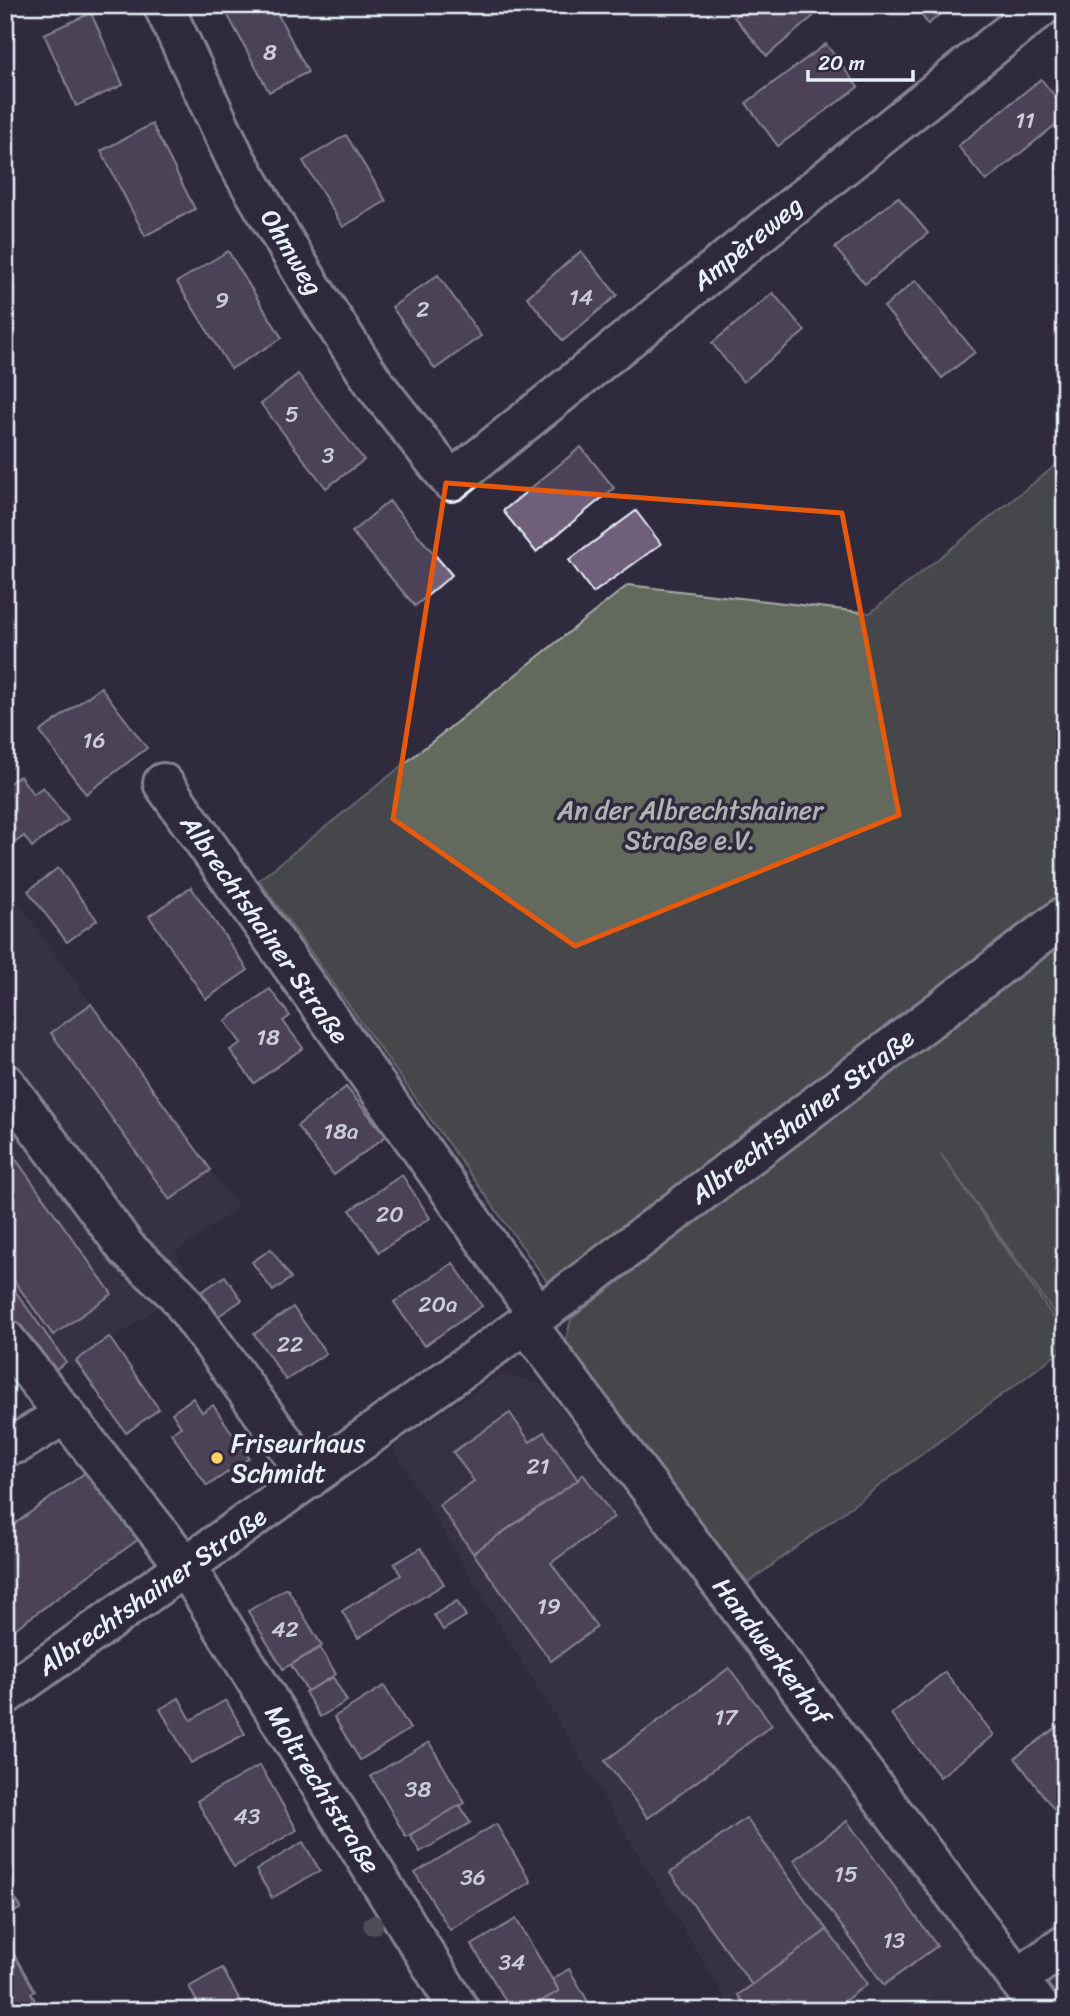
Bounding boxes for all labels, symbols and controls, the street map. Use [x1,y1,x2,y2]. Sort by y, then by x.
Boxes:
house number: 8 [263,32,277,73]
scale bar [808,38,912,82]
text: 20 m [818,44,865,82]
house number: 11 [1015,100,1035,141]
street label: Ampèreweg [680,183,813,303]
street label: Ohmweg [248,199,336,305]
house number: 14 [569,277,593,318]
house number: 9 [215,280,229,321]
house number: 2 [416,289,430,330]
house number: 5 [285,394,299,435]
house number: 3 [322,435,335,476]
house number: 16 [83,720,105,761]
park label: An der Albrechtshainer Straße e.V. [556,787,824,863]
street label: Albrechtshainer Straße [168,804,362,1054]
street label: Albrechtshainer Straße [679,1015,925,1217]
house number: 18 [256,1017,280,1058]
house number: 18a [323,1111,359,1152]
house number: 20 [376,1194,404,1235]
house number: 20a [418,1284,458,1325]
house number: 22 [277,1324,303,1365]
place label: Friseurhaus Schmidt [231,1420,366,1496]
house number: 21 [526,1446,550,1487]
marker: Friseurhaus Schmidt [209,1450,225,1466]
street label: Albrechtshainer Straße [27,1494,277,1688]
street label: Handwerkerhof [701,1567,845,1737]
house number: 19 [537,1586,561,1627]
house number: 42 [271,1609,299,1650]
street label: Moltrechtstraße [252,1695,394,1883]
house number: 17 [715,1697,739,1738]
house number: 38 [405,1769,431,1810]
house number: 43 [233,1796,261,1837]
house number: 15 [834,1854,858,1895]
house number: 36 [460,1857,486,1898]
house number: 13 [883,1920,906,1961]
house number: 34 [498,1942,526,1983]

